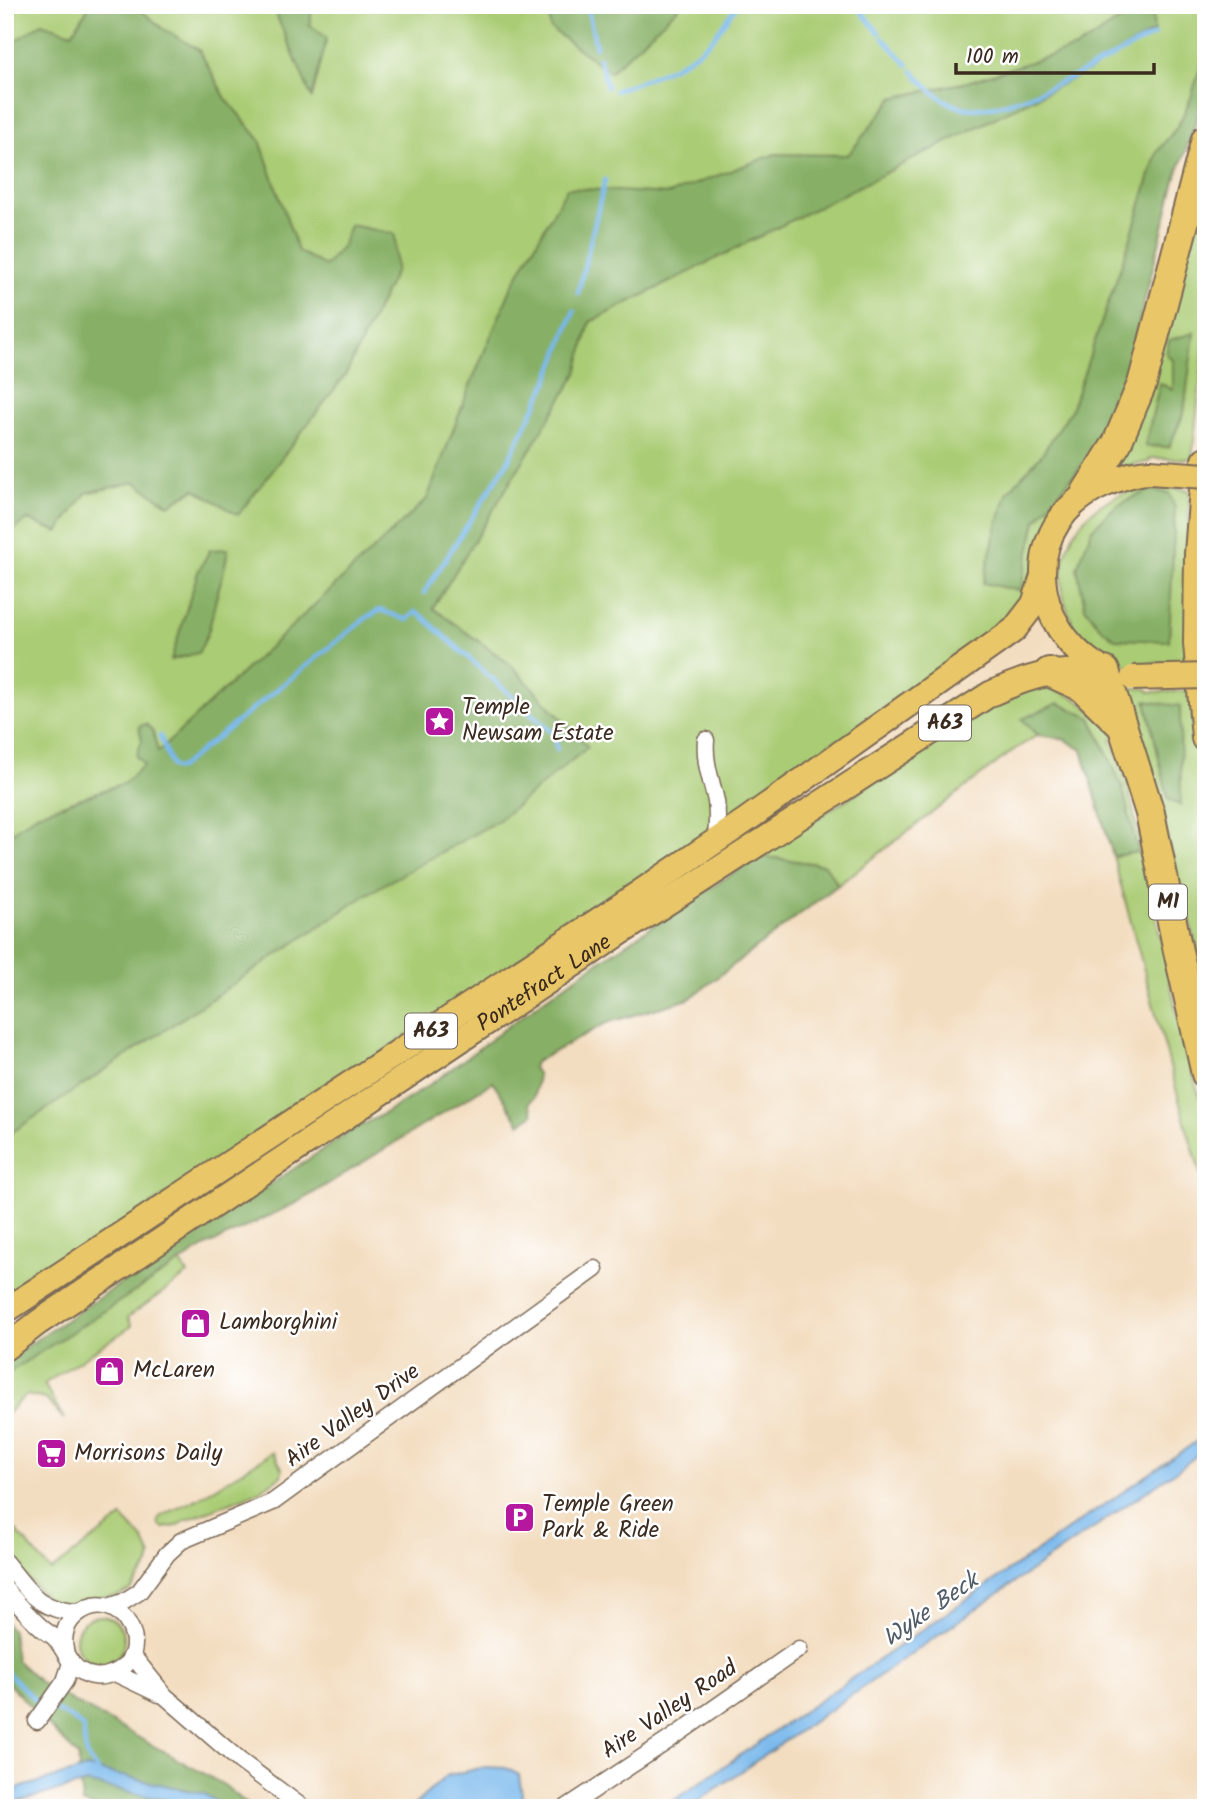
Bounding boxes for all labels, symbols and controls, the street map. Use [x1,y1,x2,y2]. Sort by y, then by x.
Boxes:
scale bar [956,32,1153,76]
text: 100 m [966,41,1019,74]
place label: Temple Newsam Estate [462,690,614,752]
place icon: Temple Newsam Estate [422,704,456,738]
road number: A63 [919,706,971,740]
road number: M1 [1149,884,1187,920]
street label: Pontefract Lane [470,925,619,1042]
road number: A63 [405,1014,457,1048]
place label: Lamborghini [219,1305,339,1341]
shop icon: Lamborghini [179,1306,213,1340]
place label: McLaren [133,1353,215,1389]
shop icon: McLaren [93,1354,127,1388]
street label: Aire Valley Drive [278,1355,428,1477]
place label: Morrisons Daily [74,1436,222,1472]
supermarket icon: Morrisons Daily [34,1437,68,1471]
place label: Temple Green Park & Ride [542,1487,674,1549]
parking icon: Temple Green Park & Ride [502,1501,536,1535]
water label: Wyke Beck [875,1560,990,1657]
street label: Aire Valley Road [595,1651,746,1769]

